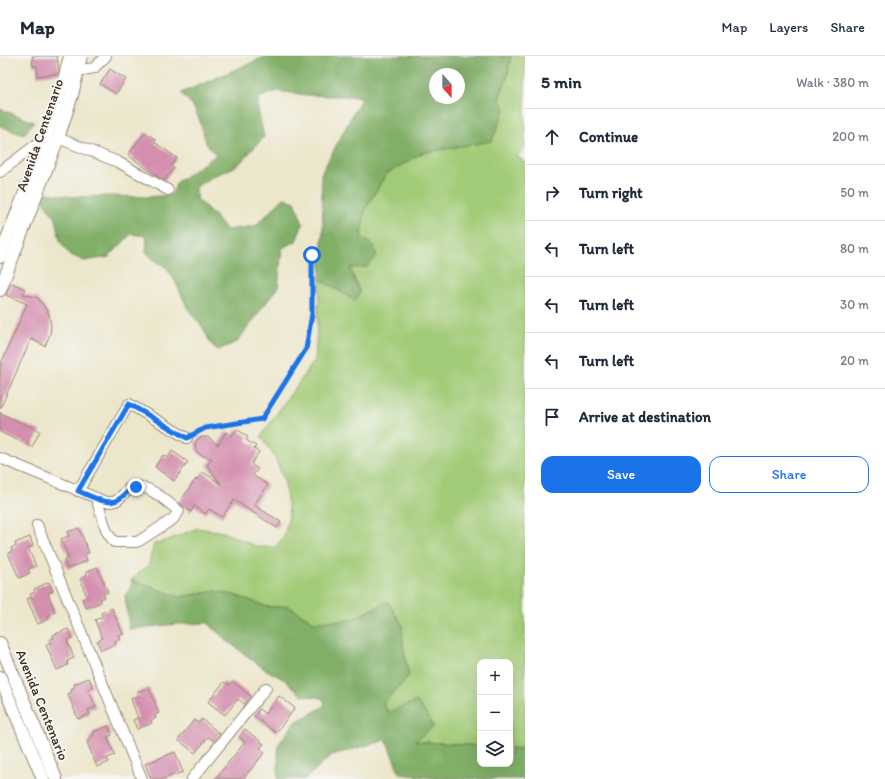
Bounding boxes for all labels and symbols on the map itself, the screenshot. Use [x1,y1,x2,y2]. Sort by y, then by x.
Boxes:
north arrow [429,68,465,104]
street label: Avenida Centenario [13,76,67,194]
route start [303,246,321,264]
route end [127,478,145,496]
street label: Avenida Centenario [12,647,72,763]

